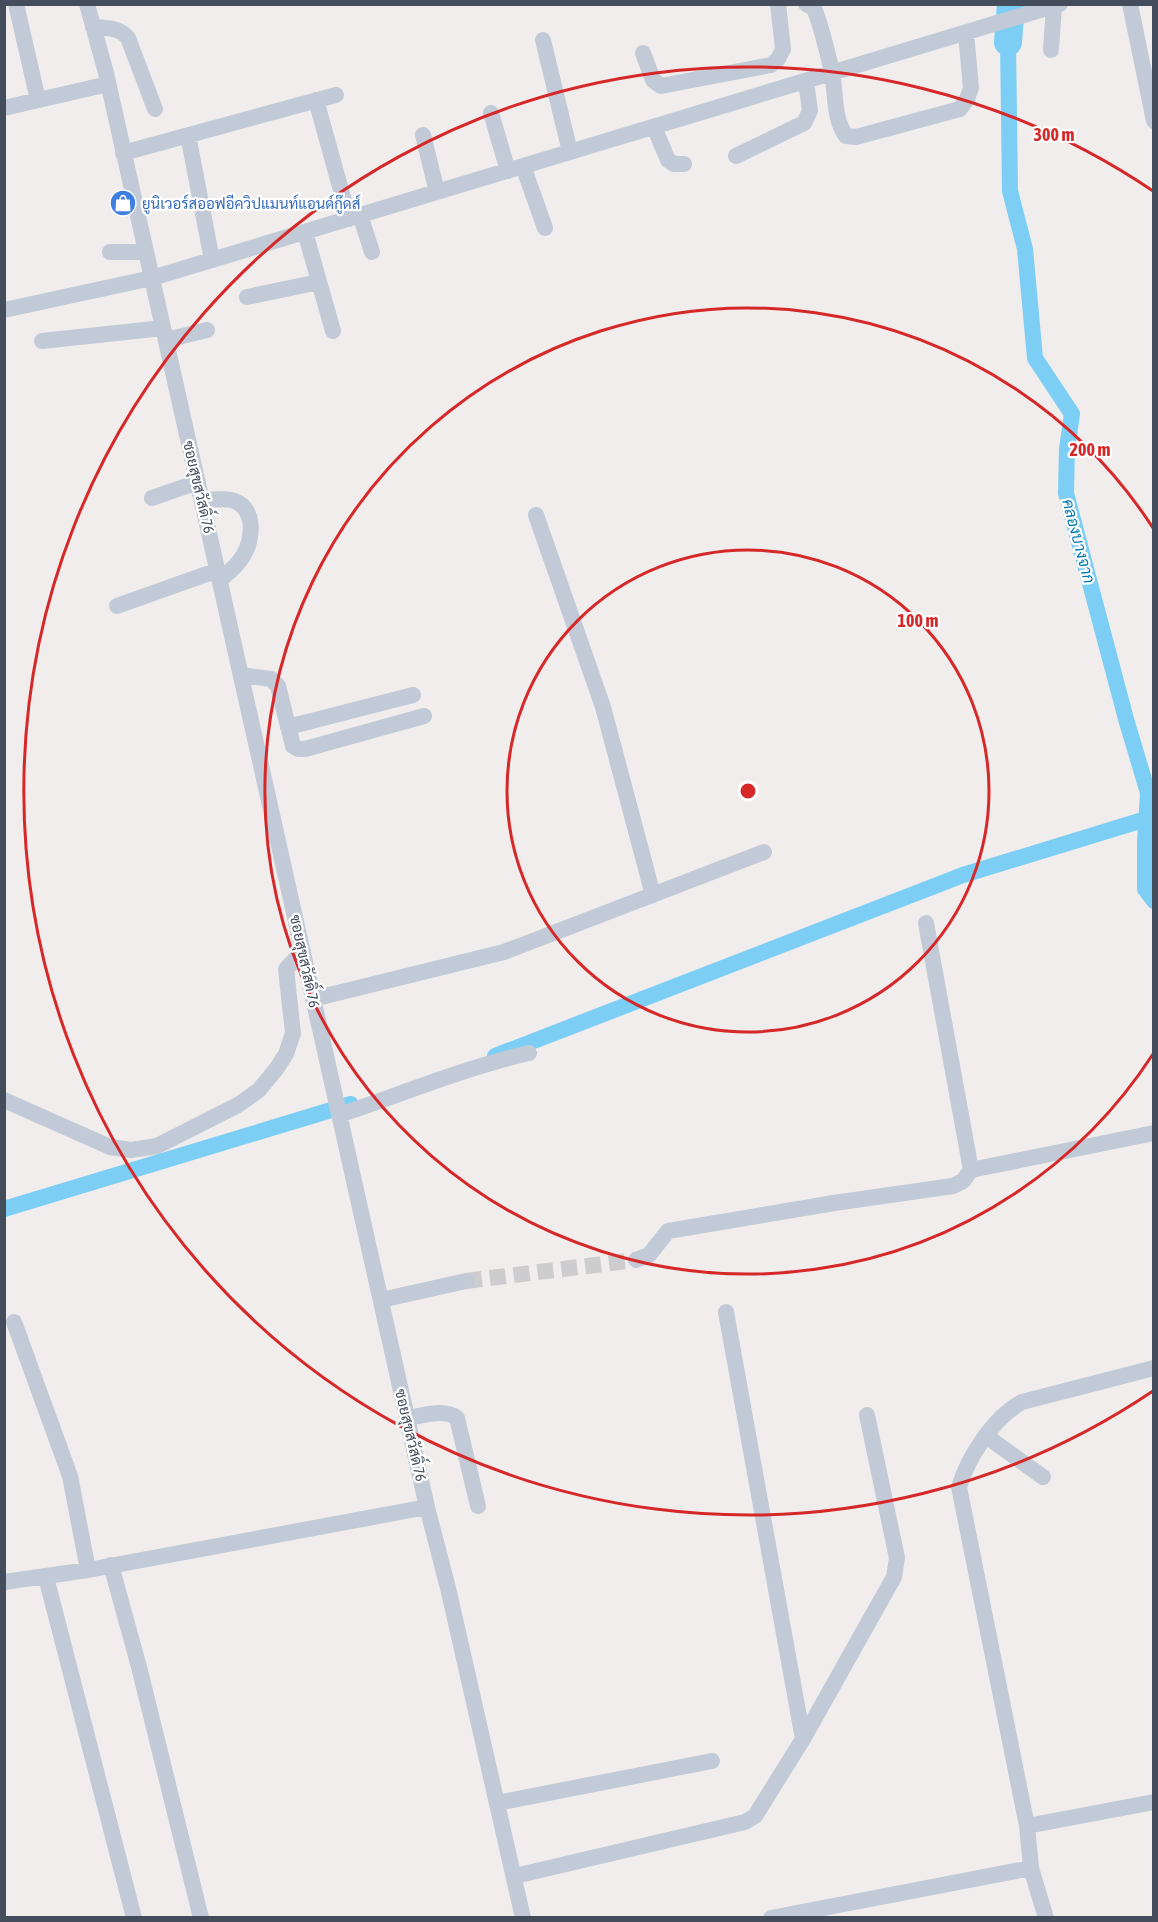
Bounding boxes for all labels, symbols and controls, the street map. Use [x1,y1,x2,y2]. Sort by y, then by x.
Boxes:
text: 300 m [1034,124,1074,145]
shop icon: ยูนิเวอร์สออฟอีควิปแมนท์แอนด์กู๊ดส์ [108,188,138,218]
place label: ยูนิเวอร์สออฟอีควิปแมนท์แอนด์กู๊ดส์ [142,194,360,214]
street label: ซอยสุขสวัสดิ์ 76 [177,438,224,536]
text: 200 m [1070,439,1110,460]
water label: คลองบางจาก [1059,497,1099,585]
text: 100 m [898,610,938,631]
centre of rings [738,781,758,801]
street label: ซอยสุขสวัสดิ์ 76 [284,912,329,1010]
street label: ซอยสุขสวัสดิ์ 76 [389,1386,436,1484]

